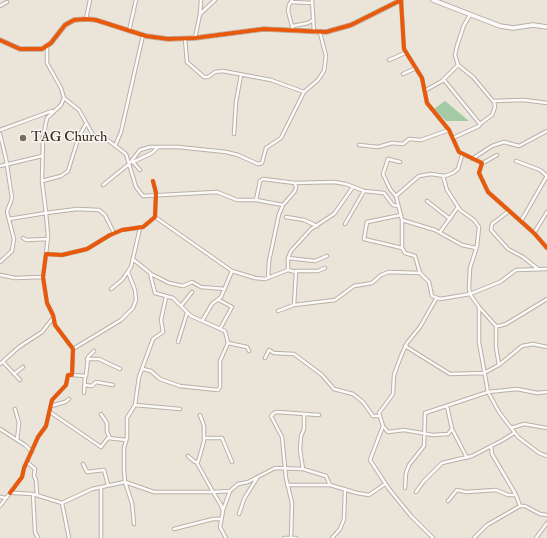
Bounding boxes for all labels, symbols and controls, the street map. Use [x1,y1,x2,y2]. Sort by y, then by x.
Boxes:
place label: TAG Church [31,130,107,146]
marker: TAG Church [18,133,28,143]

